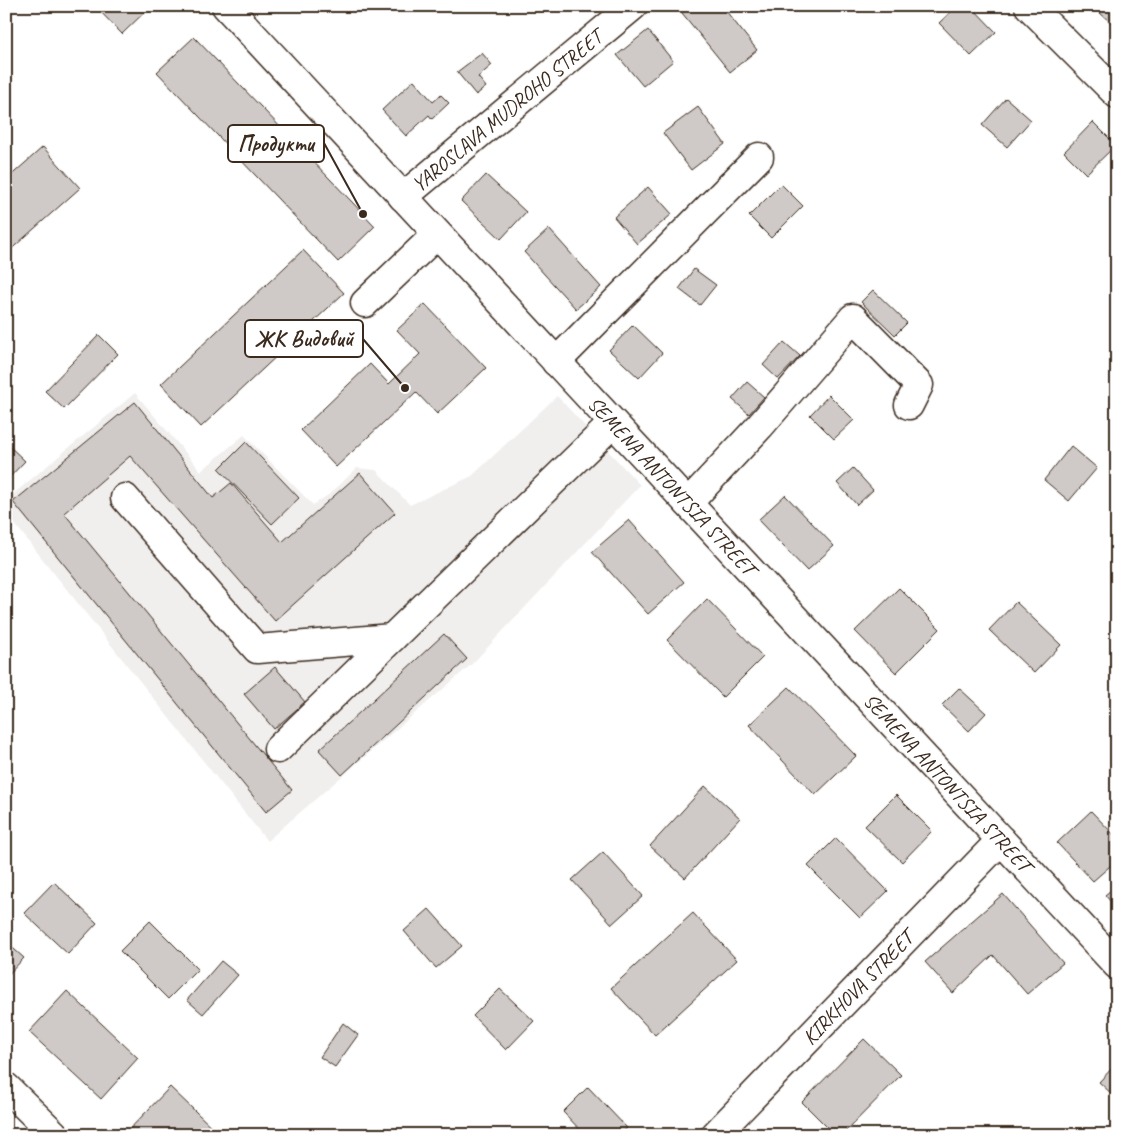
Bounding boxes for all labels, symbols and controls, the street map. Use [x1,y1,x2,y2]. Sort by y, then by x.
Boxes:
street label: YAROSLAVA MUDROHO STREET [406,21,611,197]
callout: Продукти [228,125,324,162]
text: Продукти [238,130,316,158]
callout: ЖК Видовий [245,320,363,357]
text: ЖК Видовий [255,325,355,353]
street label: SEMENA ANTONTSIA STREET [582,391,765,585]
street label: SEMENA ANTONTSIA STREET [858,688,1041,881]
street label: KIRKHOVA STREET [797,921,923,1050]

